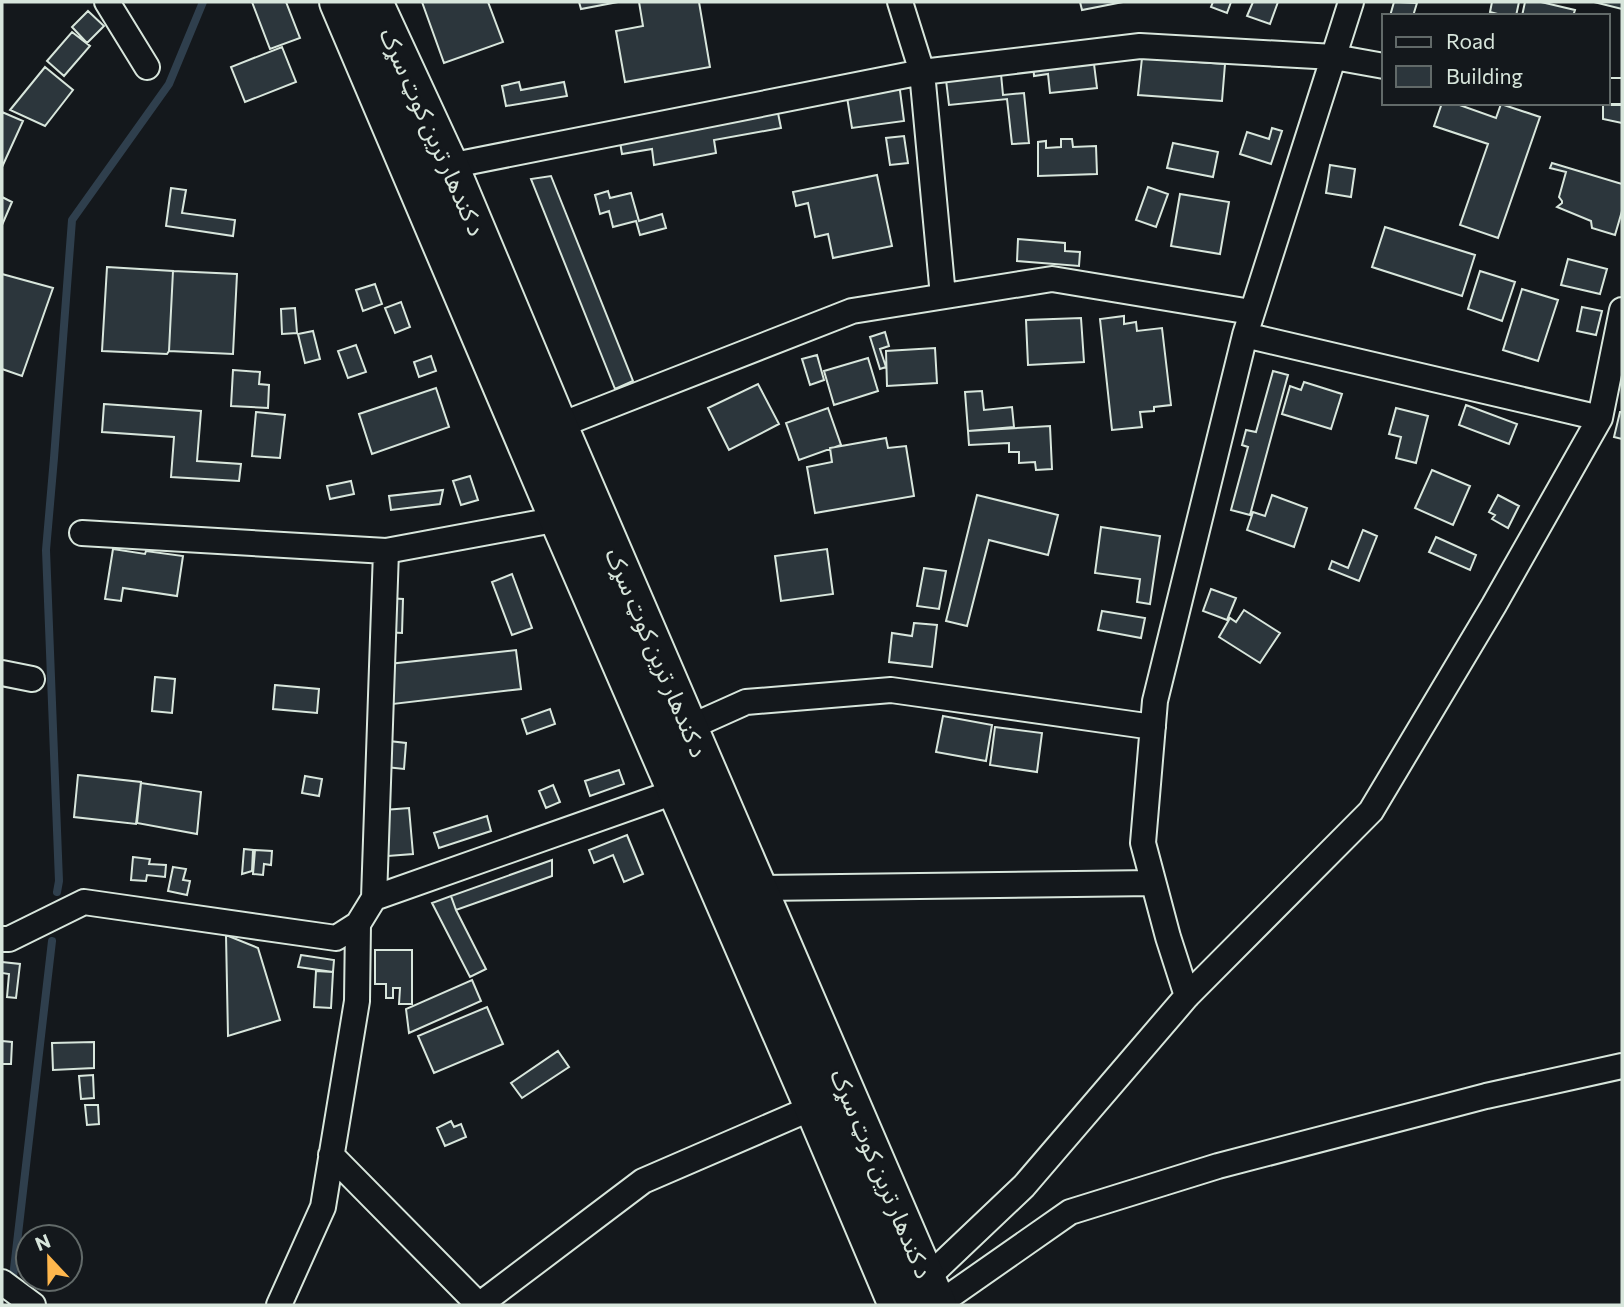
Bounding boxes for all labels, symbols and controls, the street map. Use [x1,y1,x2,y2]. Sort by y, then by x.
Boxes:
legend [1382,14,1610,105]
street label: د کندهار ترين کوټ سړک [374,23,492,240]
text: Road [1446,28,1495,53]
text: Building [1446,63,1523,88]
street label: د کندهار ترين کوټ سړک [599,543,715,762]
street label: د کندهار ترين کوټ سړک [824,1064,940,1283]
north arrow [14,1223,84,1293]
text: N [32,1228,53,1255]

